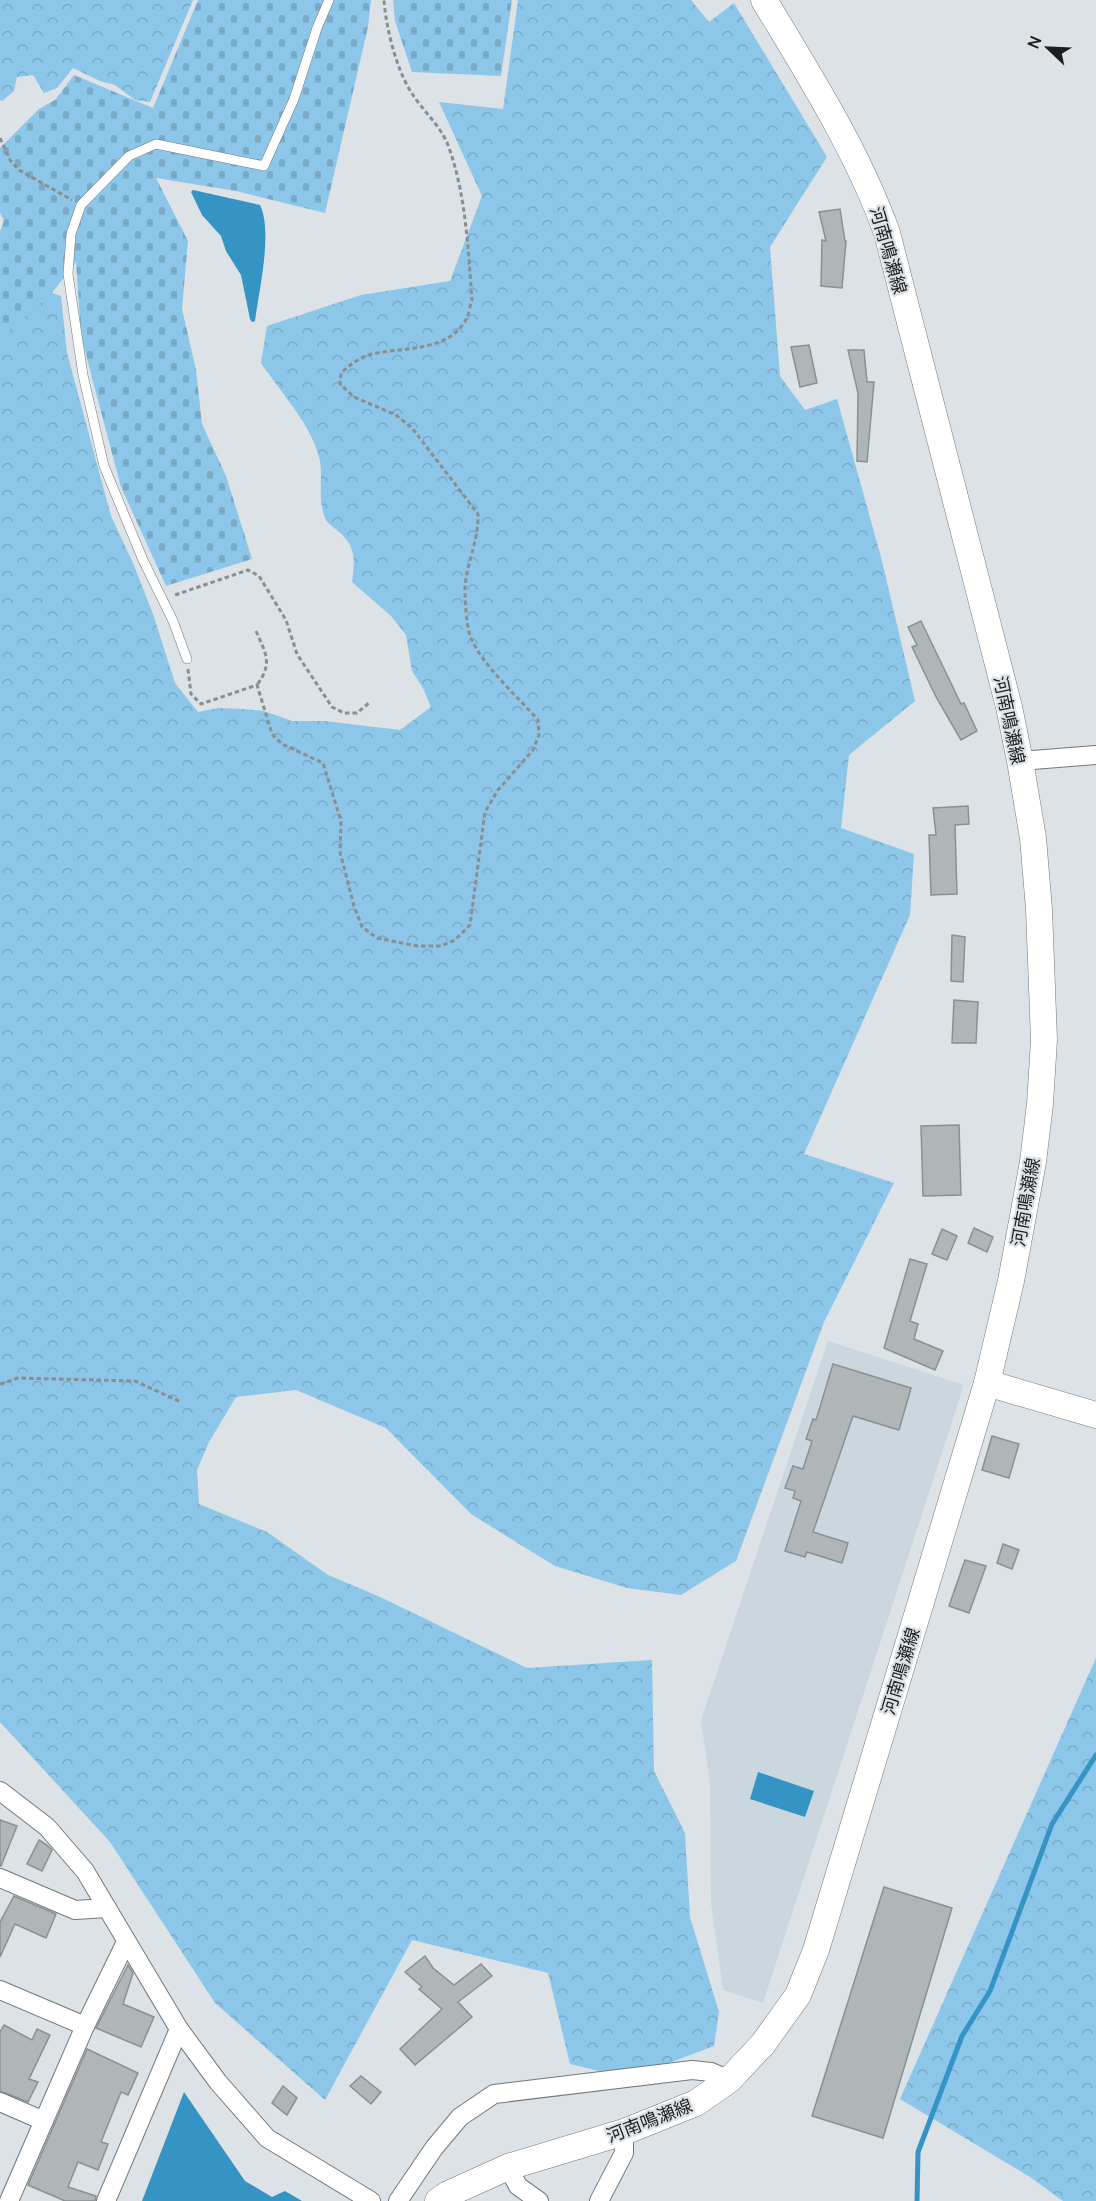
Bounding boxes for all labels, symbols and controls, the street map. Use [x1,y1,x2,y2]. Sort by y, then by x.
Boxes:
north arrow [1018,18,1078,78]
text: N [1022,33,1047,52]
street label: 河南鳴瀬線 [865,203,913,297]
street label: 河南鳴瀬線 [989,673,1031,767]
street label: 河南鳴瀬線 [1005,1156,1045,1248]
street label: 河南鳴瀬線 [875,1624,925,1718]
street label: 河南鳴瀬線 [603,2093,695,2147]

